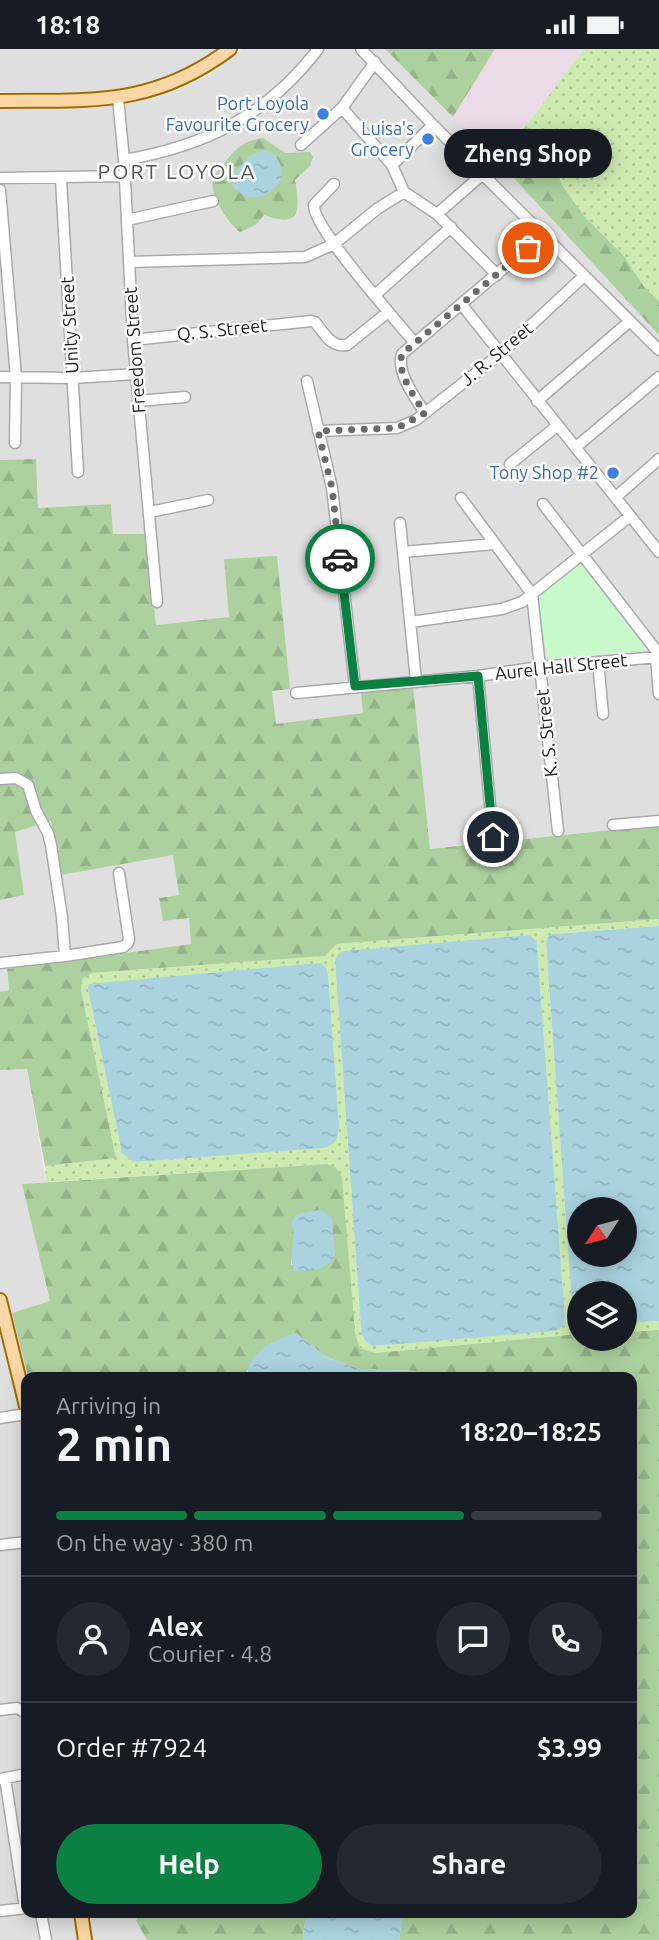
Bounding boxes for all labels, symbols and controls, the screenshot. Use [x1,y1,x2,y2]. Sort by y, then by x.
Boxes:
text: 18:18 [35,10,100,39]
place label: Port Loyola Favourite Grocery [166,93,309,134]
marker: Port Loyola Favourite Grocery [315,106,331,122]
place label: Luisa's Grocery [351,118,414,159]
callout: Zheng Shop [444,129,612,178]
marker: Luisa's Grocery [420,131,436,147]
text: Zheng Shop [464,141,592,166]
district label: PORT LOYOLA [98,159,256,183]
pin [498,218,558,278]
icon: bag [509,229,547,267]
street label: Unity Street [56,276,82,374]
street label: Freedom Street [120,286,148,414]
street label: Q. S. Street [176,314,268,345]
street label: J. R. Street [456,317,536,389]
place label: Tony Shop #2 [490,462,599,482]
marker: Tony Shop #2 [605,465,621,481]
courier [305,524,375,594]
icon: car [321,540,359,578]
street label: Aurel Hall Street [494,649,628,683]
street label: K. S. Street [531,688,561,778]
pin [463,807,523,867]
icon: home [474,818,512,856]
north arrow [567,1197,637,1267]
map controls [567,1197,637,1351]
button: layers [567,1281,637,1351]
text: Arriving in [56,1393,161,1418]
text: 18:20–18:25 [459,1417,602,1446]
text: 2 min [56,1418,172,1470]
text: On the way · 380 m [56,1530,253,1555]
button: person [56,1602,130,1676]
button: chat [436,1602,510,1676]
button: phone [528,1602,602,1676]
text: Alex [148,1612,203,1641]
text: Courier · 4.8 [148,1641,272,1666]
text: Order #7924 [56,1733,207,1762]
text: $3.99 [537,1733,602,1762]
button: Help [56,1824,322,1904]
button: Share [336,1824,602,1904]

